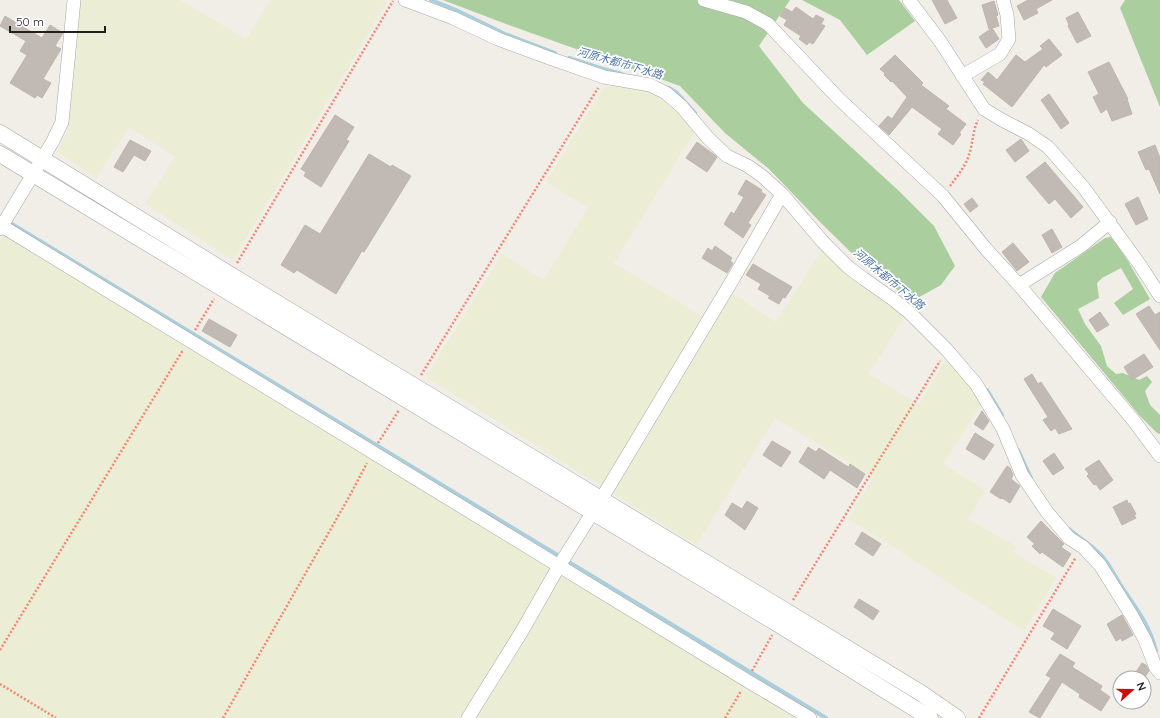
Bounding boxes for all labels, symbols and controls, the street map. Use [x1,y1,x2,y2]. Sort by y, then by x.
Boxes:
scale bar [10,8,105,34]
text: 50 m [16,14,44,29]
water label: 河原木都市下水路 [576,44,665,82]
water label: 河原木都市下水路 [851,245,928,313]
north arrow [1112,670,1152,710]
text: N [1133,680,1149,693]

